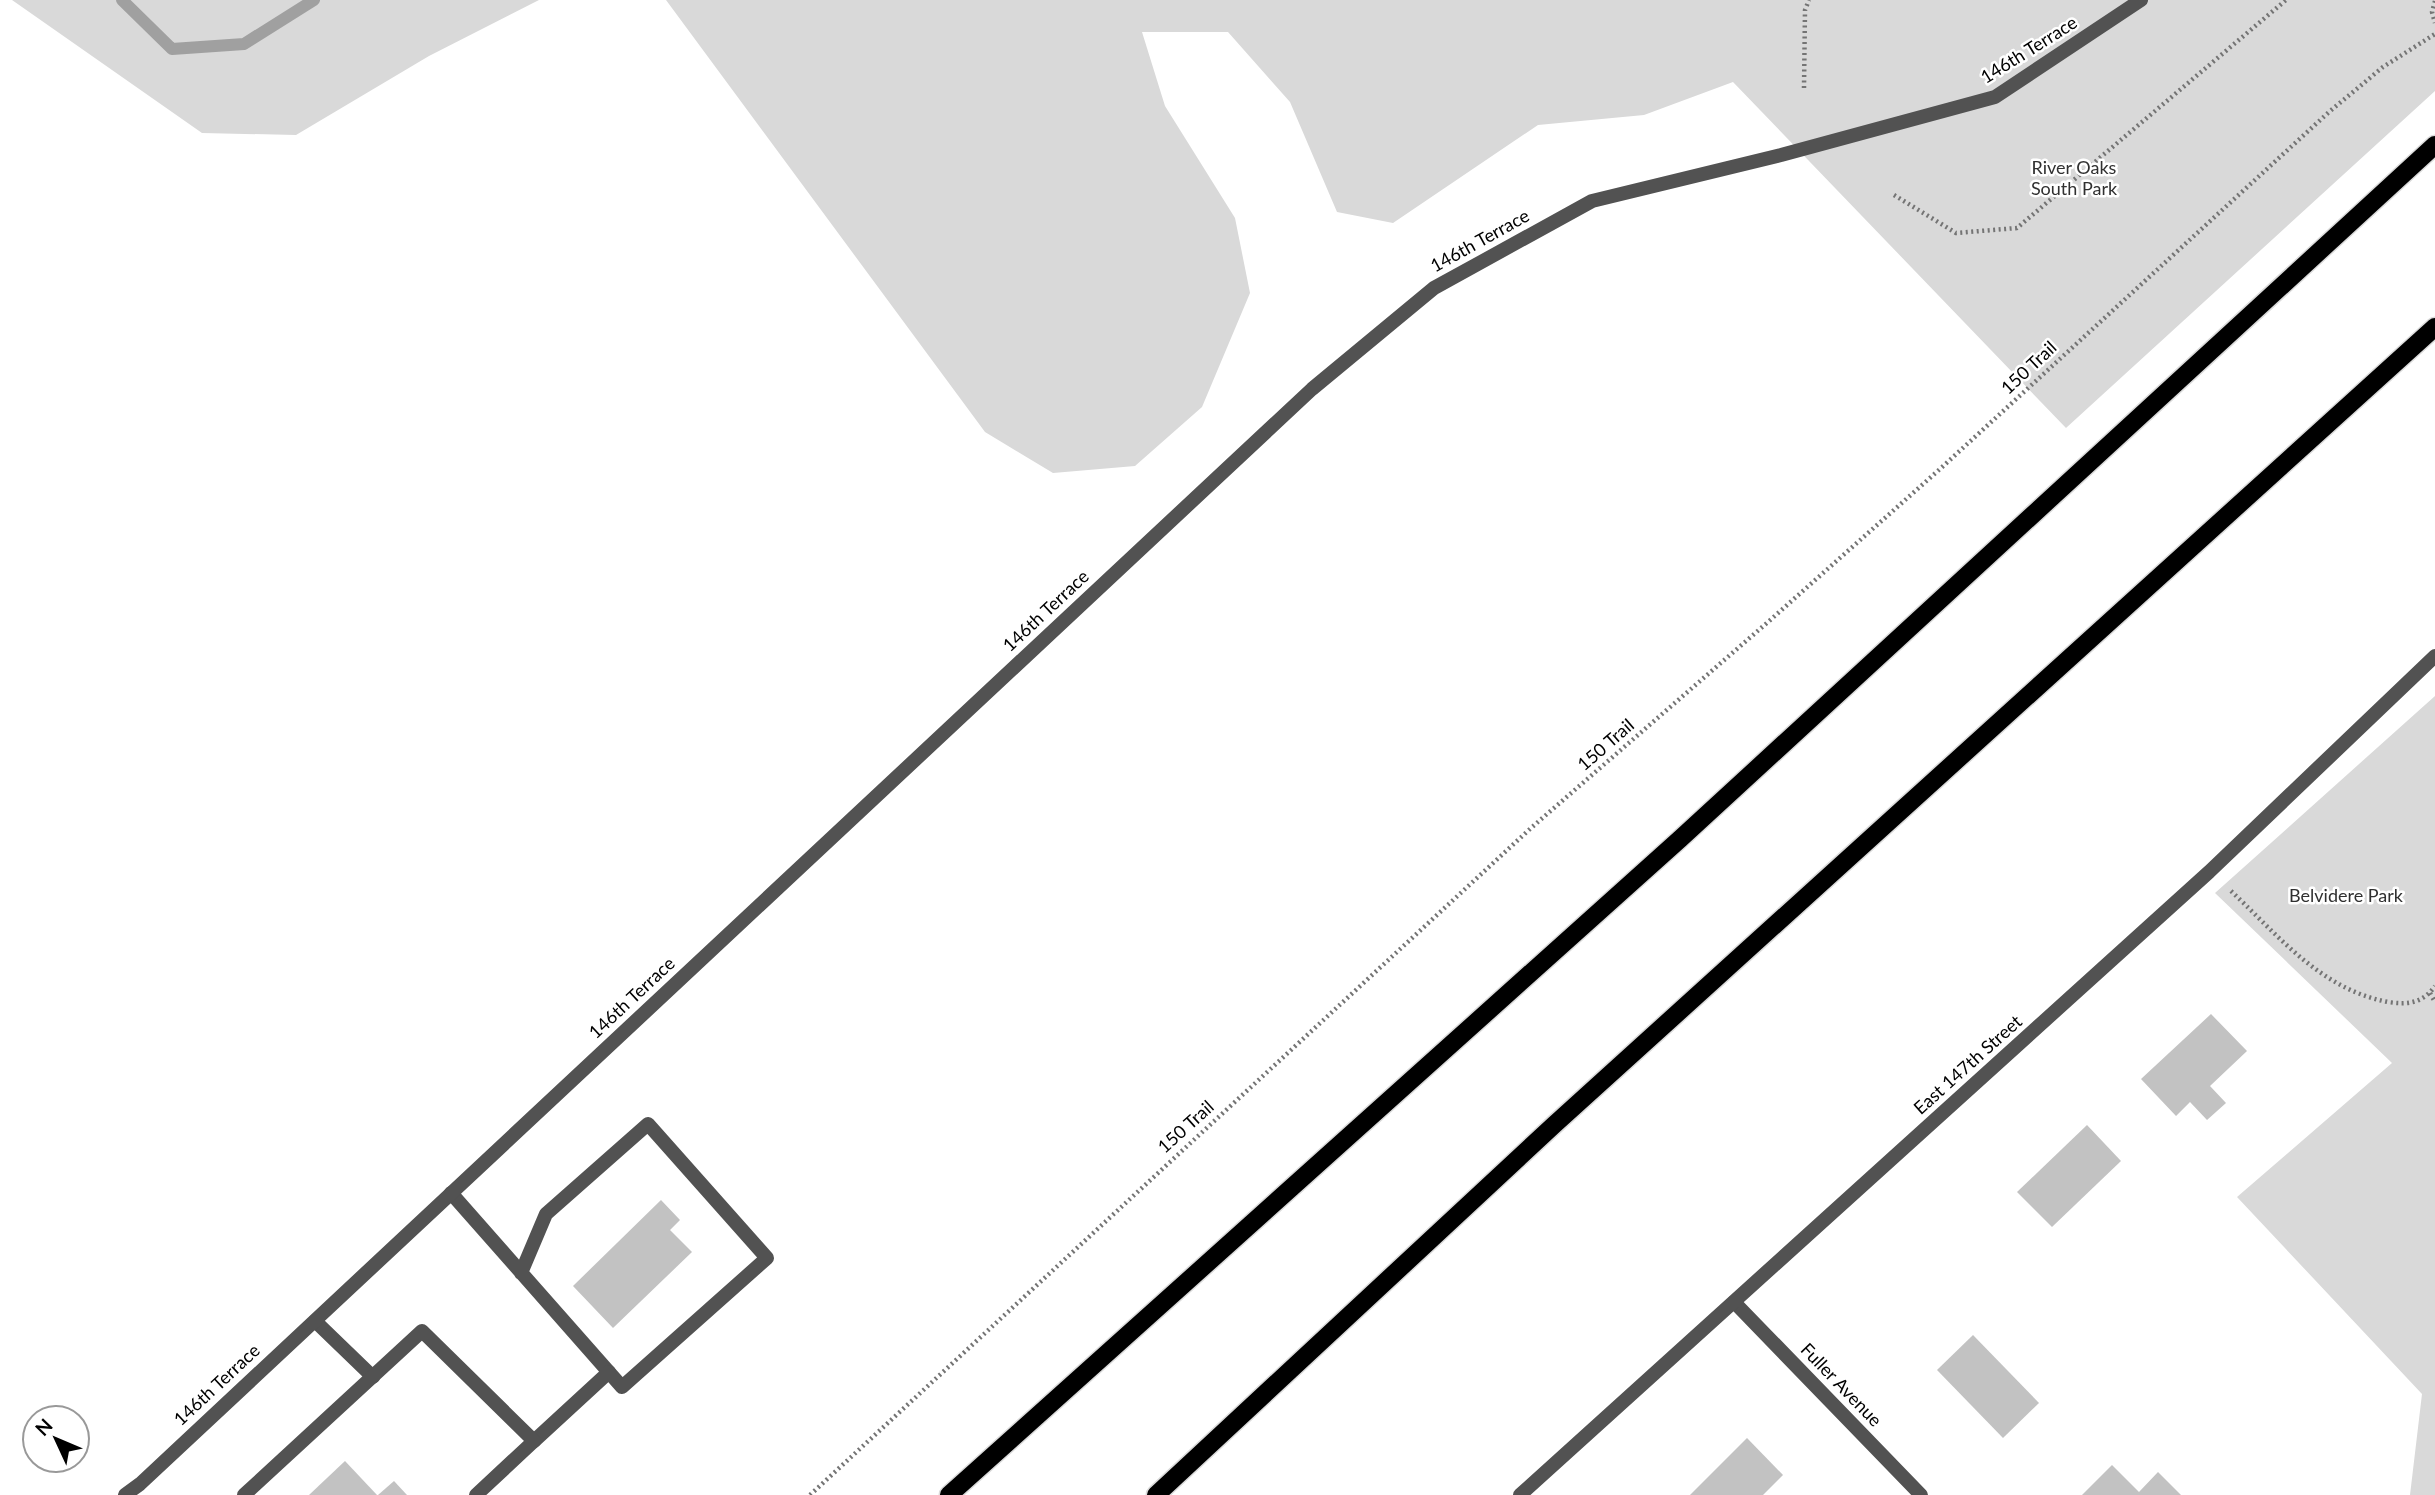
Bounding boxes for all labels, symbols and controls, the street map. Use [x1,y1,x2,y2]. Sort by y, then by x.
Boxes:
street label: 146th Terrace [1976,11,2081,88]
park label: River Oaks South Park [2031,156,2118,199]
street label: 146th Terrace [1426,204,1533,276]
street label: 150 Trail [1996,336,2061,398]
street label: 146th Terrace [998,565,1093,656]
street label: 150 Trail [1572,714,1638,775]
park label: Belvidere Park [2289,884,2404,906]
street label: 146th Terrace [584,952,679,1043]
street label: East 147th Street [1909,1010,2026,1119]
street label: 150 Trail [1153,1095,1218,1157]
street label: Fuller Avenue [1797,1338,1887,1431]
street label: 146th Terrace [169,1339,264,1430]
north arrow [21,1404,91,1474]
text: N [30,1414,57,1440]

